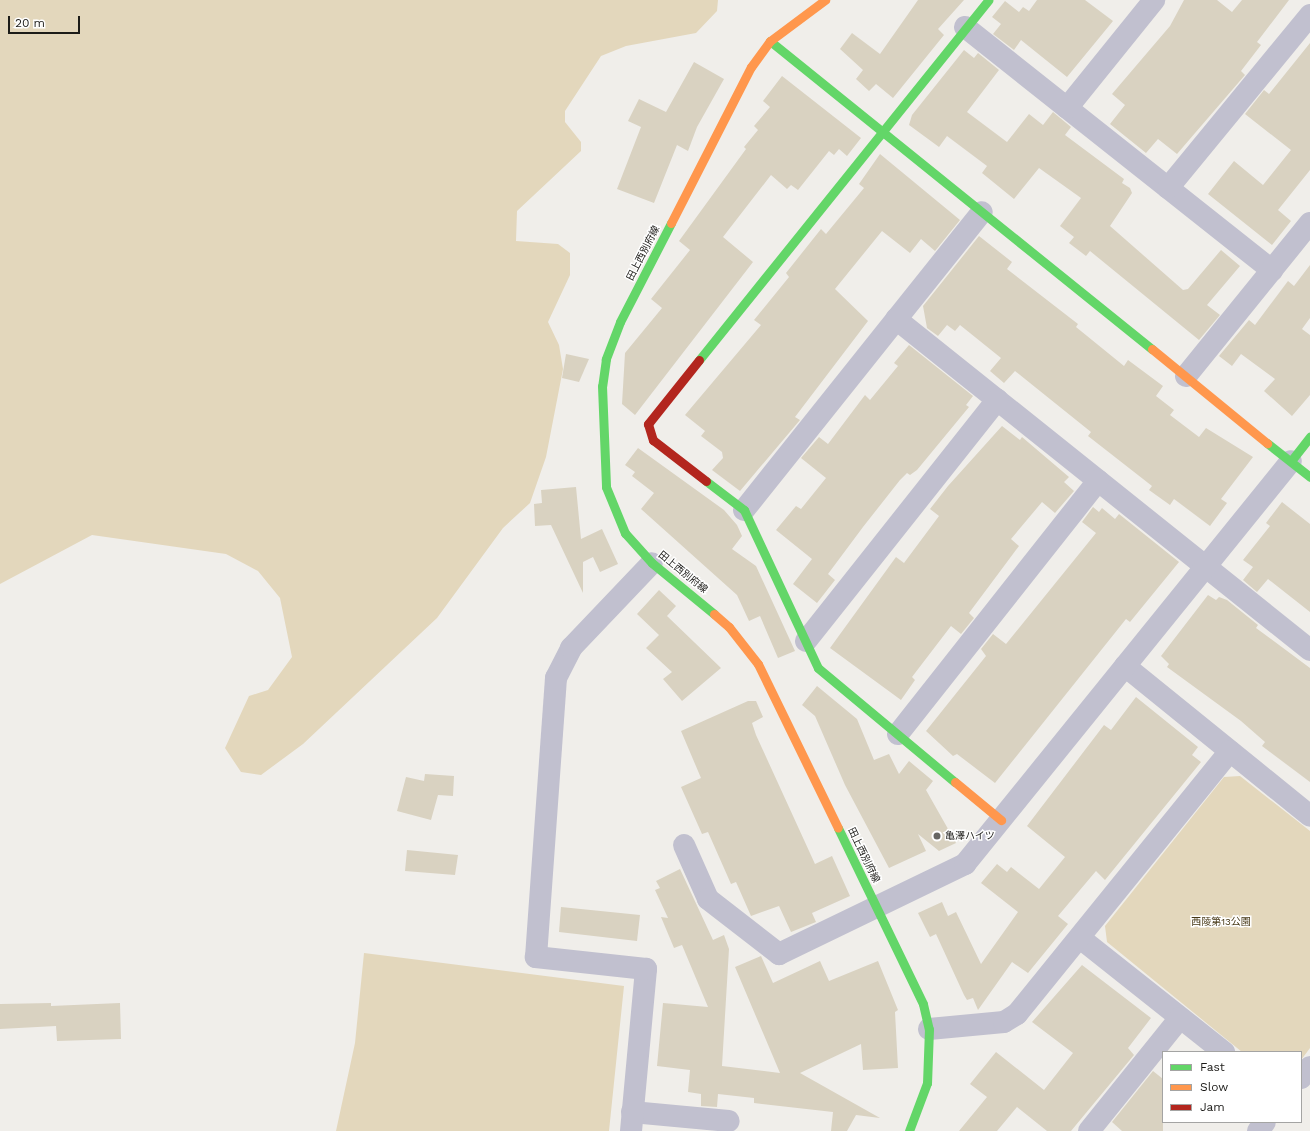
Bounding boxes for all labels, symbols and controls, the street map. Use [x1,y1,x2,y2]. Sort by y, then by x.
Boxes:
scale bar [10,8,82,34]
text: 20 m [15,16,45,30]
street label: 田上西別府線 [624,224,662,282]
street label: 田上西別府線 [656,548,710,596]
street label: 田上西別府線 [845,825,883,885]
place label: 亀澤ハイツ [945,830,995,842]
marker: 亀澤ハイツ [932,831,942,841]
park label: 西陵第13公園 [1191,916,1251,928]
legend [1162,1051,1302,1123]
text: Fast [1200,1060,1225,1074]
text: Slow [1200,1080,1228,1094]
text: Jam [1200,1100,1225,1114]

